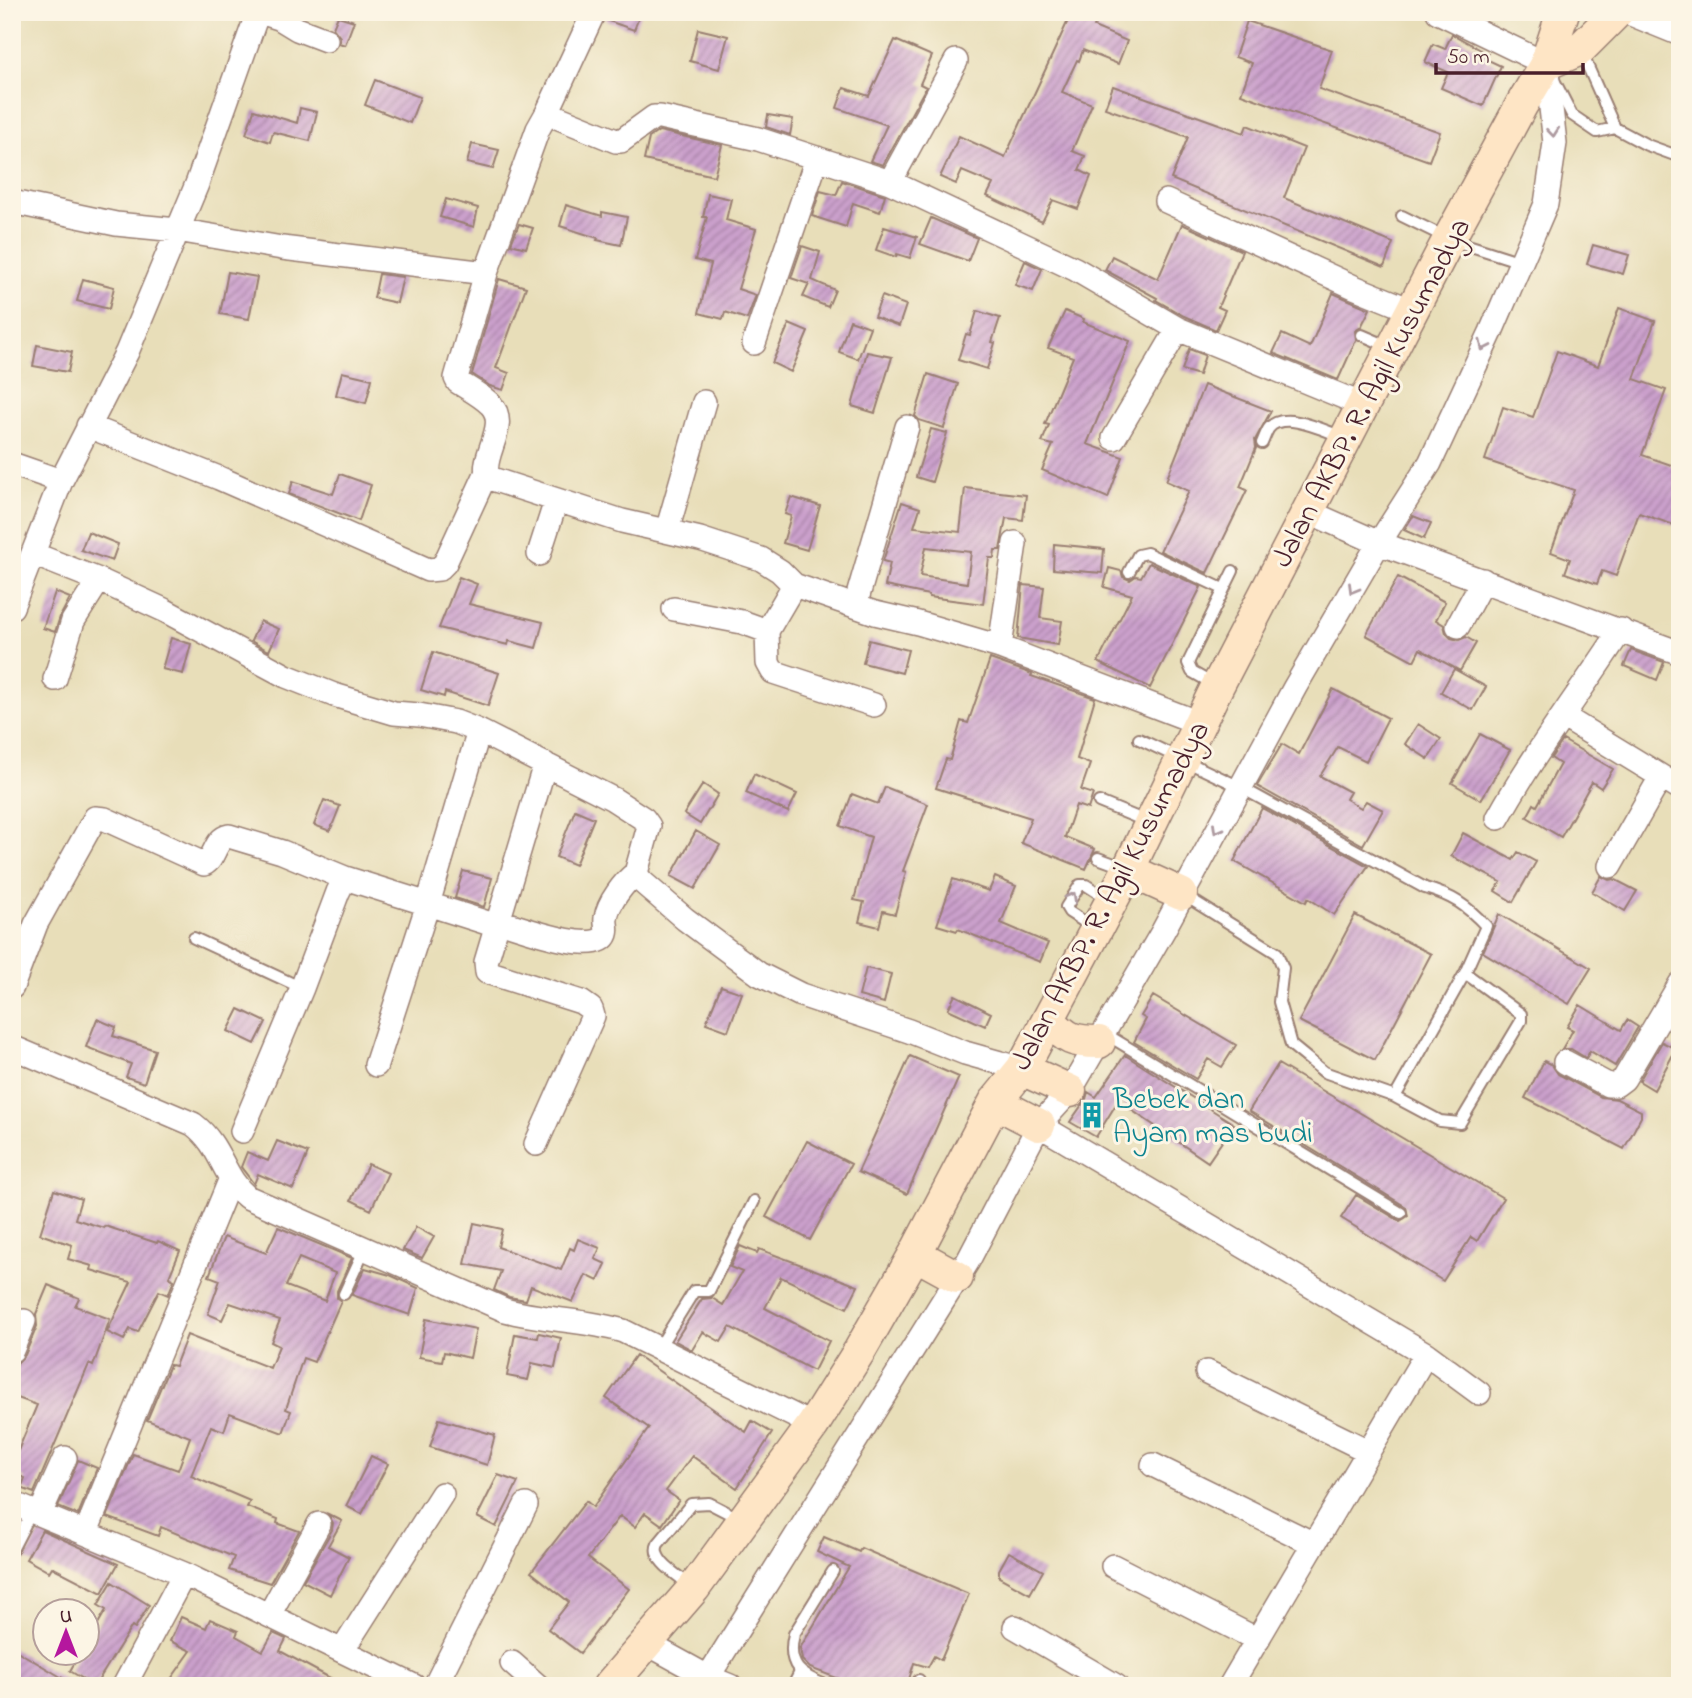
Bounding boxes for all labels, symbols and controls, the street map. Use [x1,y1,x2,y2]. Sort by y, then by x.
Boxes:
scale bar [1436,32,1584,76]
text: 50 m [1447,43,1490,73]
one-way arrow [1545,127,1560,138]
street label: Jalan AKBP. R. Agil Kusumadya [1262,211,1484,576]
one-way arrow [1479,339,1493,351]
one-way arrow [1348,581,1361,594]
street label: Jalan AKBP. R. Agil Kusumadya [1001,714,1223,1079]
one-way arrow [1212,822,1225,835]
one-way arrow [1064,892,1077,905]
place label: Bebek dan Ayam mas budi [1112,1079,1313,1157]
building icon: Bebek dan Ayam mas budi [1077,1100,1107,1130]
north arrow [32,1596,102,1666]
text: U [60,1604,72,1631]

